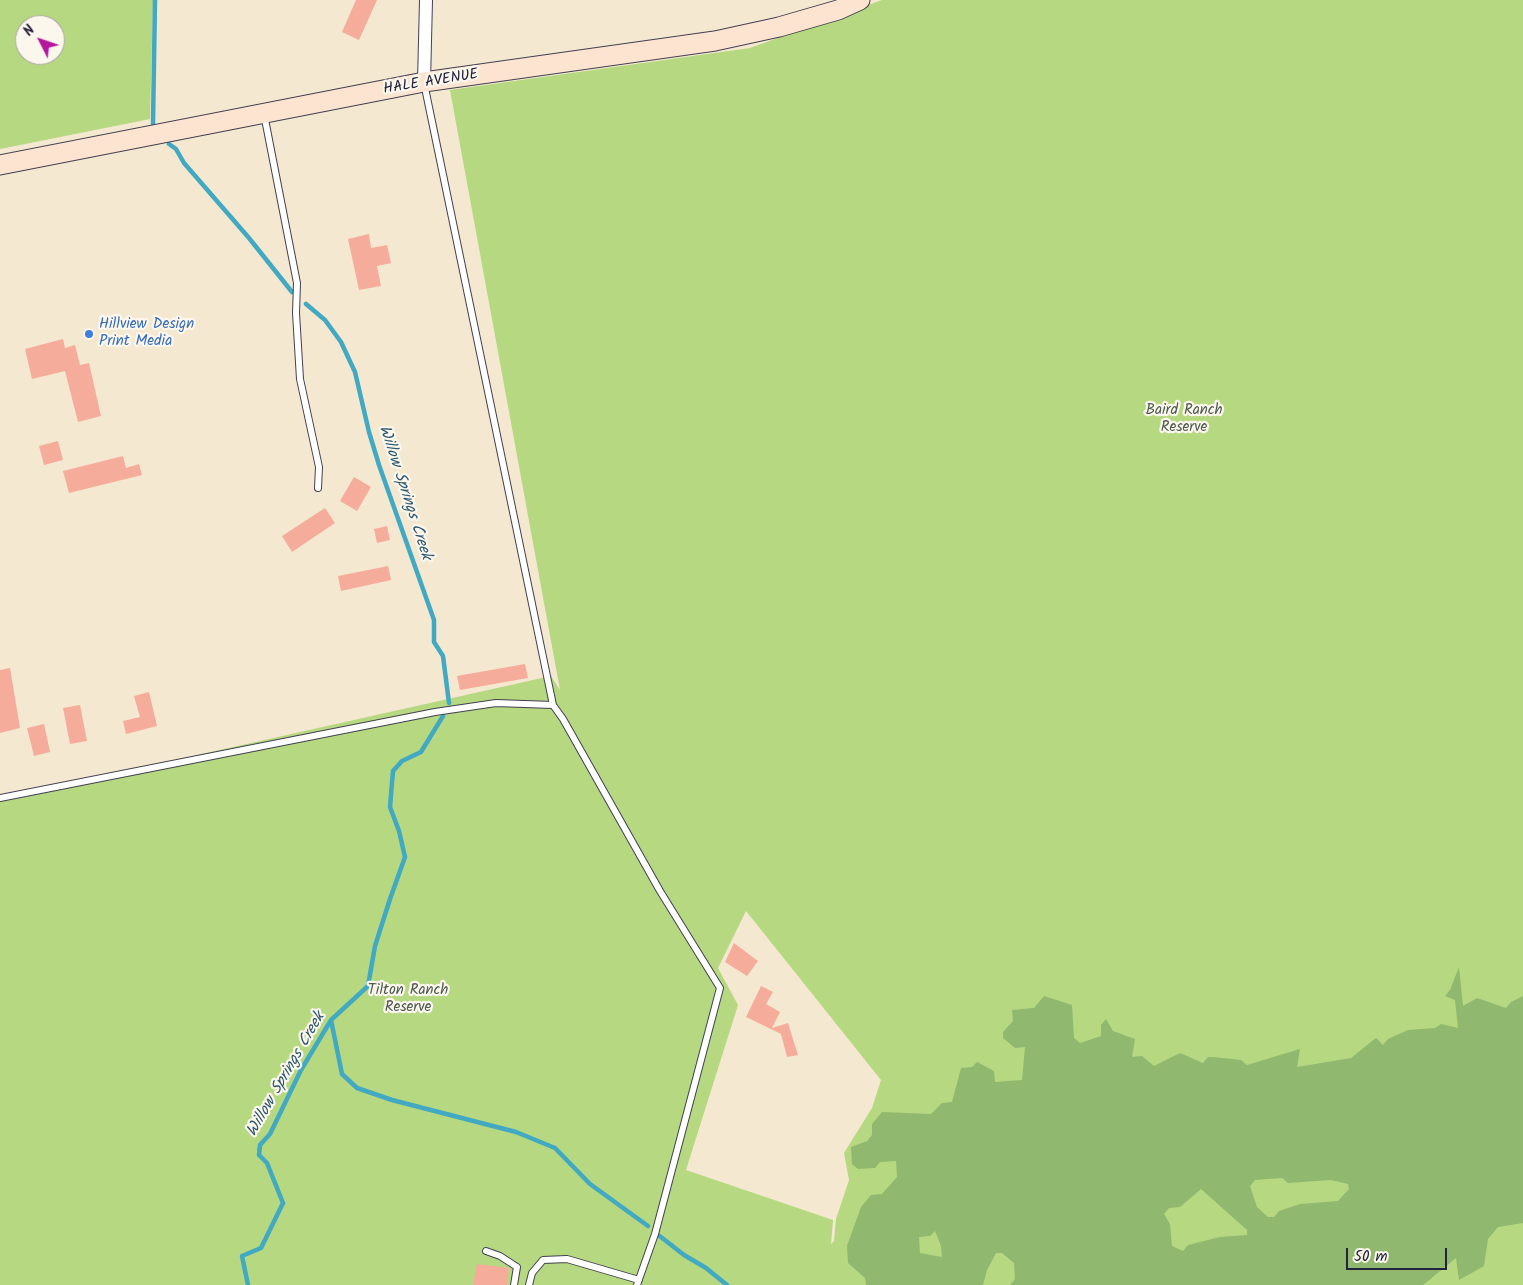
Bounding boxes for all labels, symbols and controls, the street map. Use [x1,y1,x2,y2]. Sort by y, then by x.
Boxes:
north arrow [15,15,65,65]
text: N [18,20,41,41]
street label: HALE AVENUE [382,67,480,99]
place label: Hillview Design Print Media [99,316,194,351]
marker: Hillview Design Print Media [83,328,95,340]
park label: Baird Ranch Reserve [1145,402,1223,437]
water label: Willow Springs Creek [373,423,435,563]
park label: Tilton Ranch Reserve [368,982,448,1017]
water label: Willow Springs Creek [244,1010,330,1140]
scale bar [1348,1238,1449,1270]
text: 50 m [1354,1245,1388,1269]

